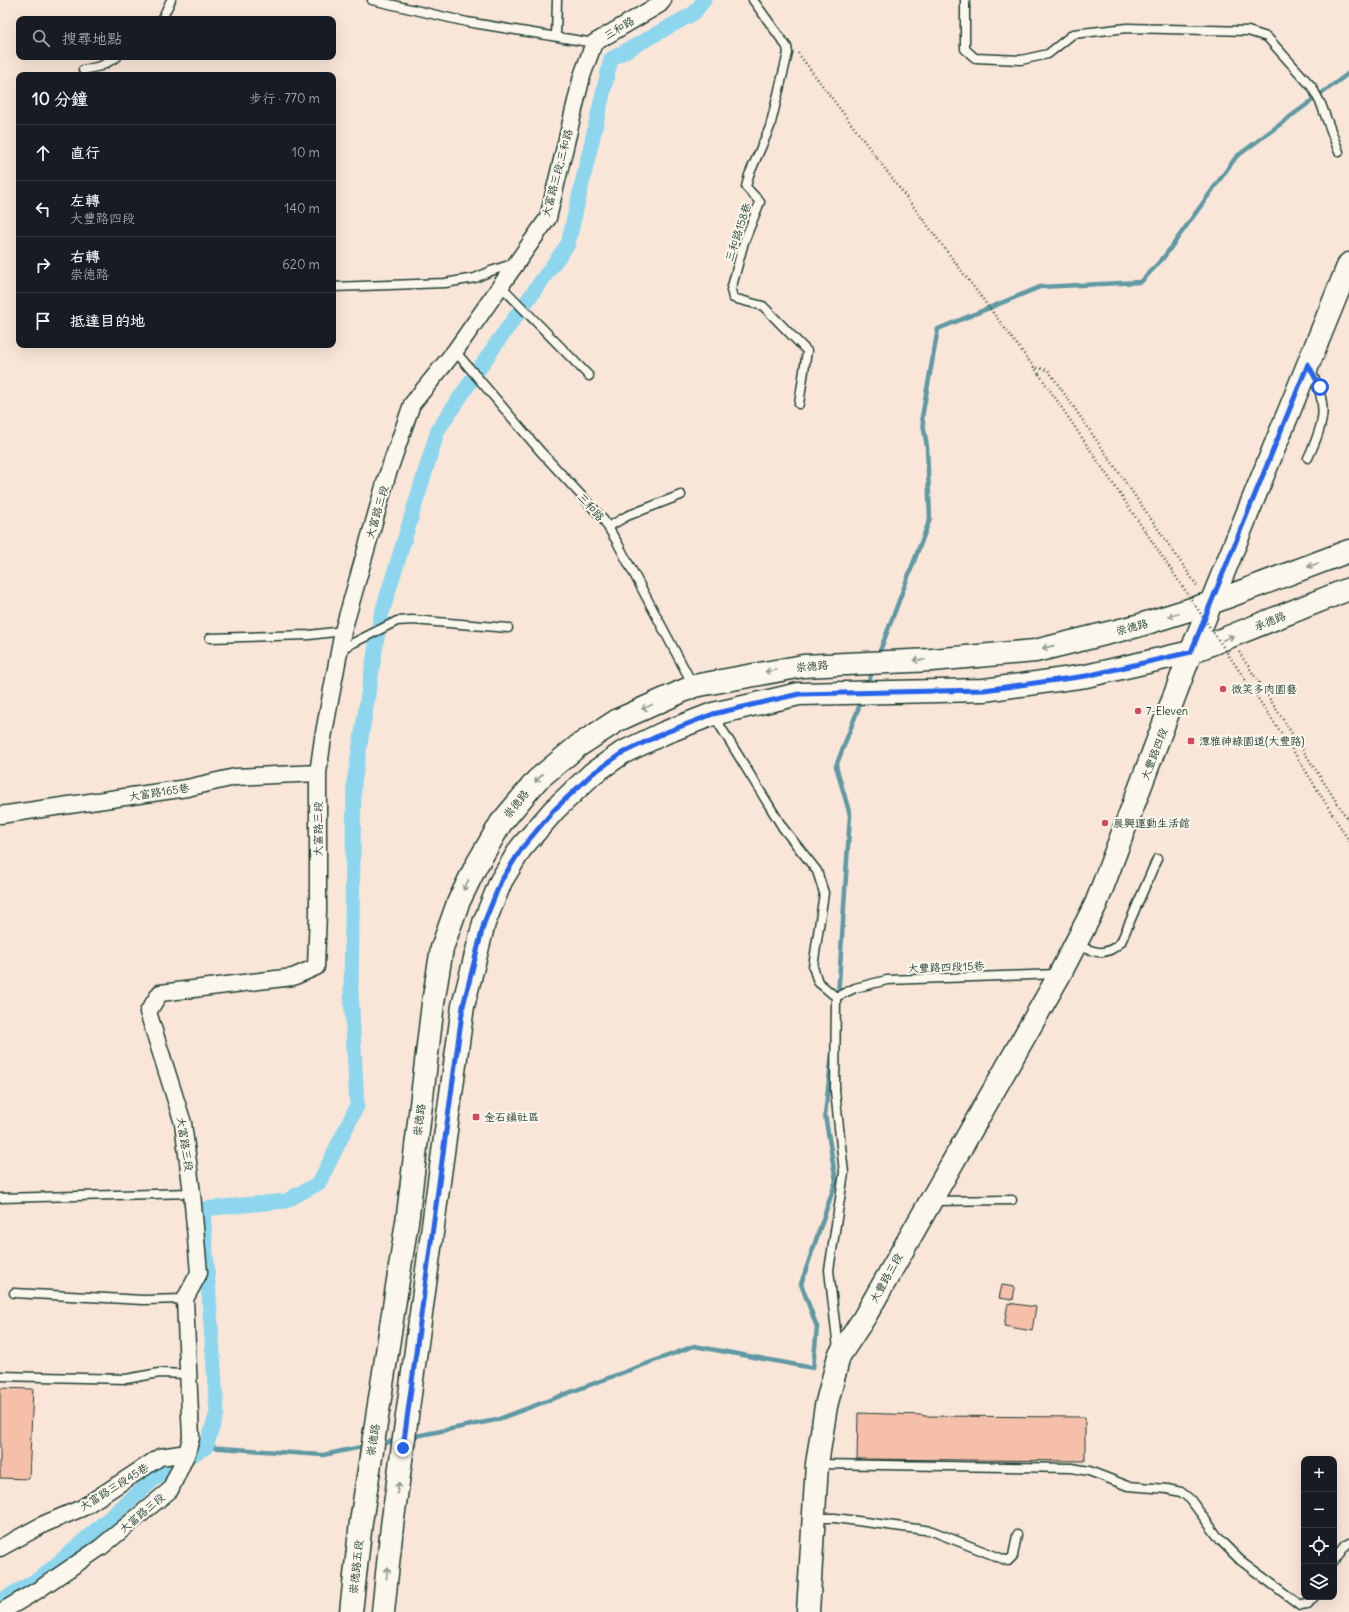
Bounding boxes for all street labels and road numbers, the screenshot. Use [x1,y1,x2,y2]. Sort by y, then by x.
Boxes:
street label: 三和路 [601,14,637,42]
street label: 大富路三段;三和路 [539,127,575,219]
street label: 三和路158巷 [722,201,754,263]
street label: 大富路三段 [363,484,391,540]
street label: 三和路 [575,490,607,524]
street label: 承德路 [1252,608,1288,634]
street label: 崇德路 [1114,616,1150,638]
street label: 崇德路 [795,658,829,674]
street label: 大豐路四段 [1138,726,1170,782]
street label: 大富路165巷 [128,780,190,804]
street label: 崇德路 [500,787,532,821]
street label: 大富路三段 [311,802,325,857]
street label: 大豐路四段15巷 [907,959,985,975]
street label: 崇德路 [410,1103,428,1137]
street label: 大富路三段 [174,1116,196,1172]
street label: 大豐路三段 [867,1251,905,1305]
street label: 崇德路 [364,1423,382,1457]
street label: 大富路三段45巷 [77,1461,151,1513]
street label: 大富路三段 [117,1490,167,1536]
street label: 崇德路五段 [346,1539,366,1595]

